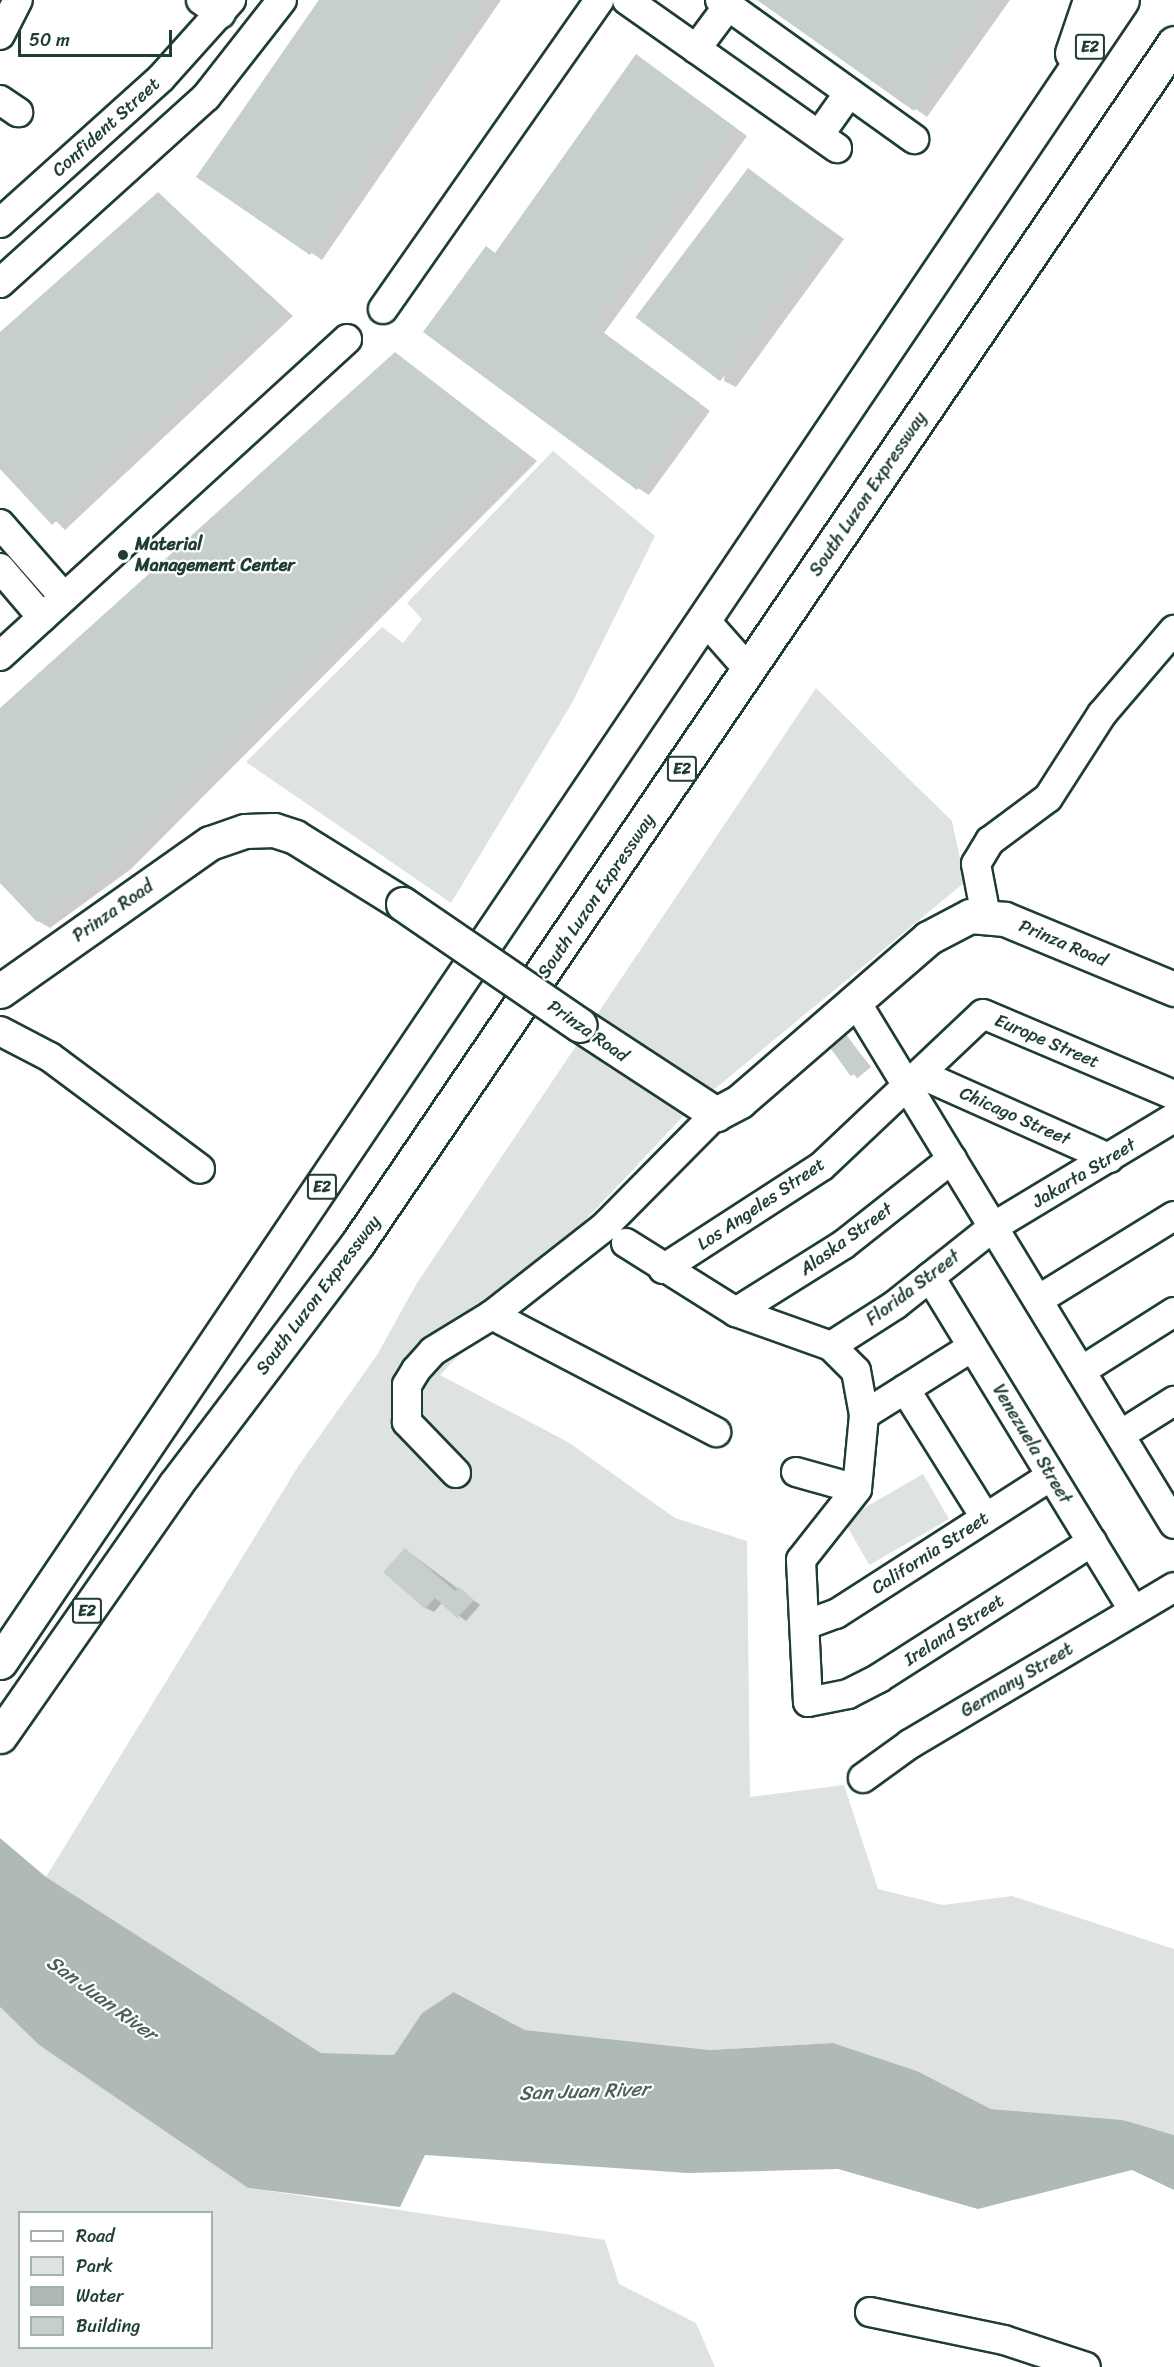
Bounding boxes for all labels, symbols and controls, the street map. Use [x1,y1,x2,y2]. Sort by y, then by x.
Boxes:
scale bar [21,18,176,56]
text: 50 m [29,24,70,56]
road number: E2 [1074,34,1106,60]
street label: Confident Street [48,73,164,181]
street label: South Luzon Expressway [805,407,931,581]
place label: Material Management Center [135,534,295,576]
marker: Material Management Center [116,548,130,562]
road number: E2 [666,756,698,782]
street label: South Luzon Expressway [533,809,659,983]
street label: Prinza Road [68,875,158,947]
street label: Prinza Road [1016,915,1110,971]
street label: Prinza Road [543,995,633,1067]
street label: Europe Street [992,1009,1102,1073]
street label: Chicago Street [956,1082,1074,1150]
street label: Jakarta Street [1028,1134,1140,1212]
street label: Los Angeles Street [693,1153,829,1255]
road number: E2 [306,1174,338,1200]
street label: Alaska Street [795,1198,897,1280]
street label: South Luzon Expressway [251,1211,385,1379]
street label: Florida Street [862,1246,964,1330]
street label: Venezuela Street [988,1380,1076,1508]
street label: California Street [867,1507,993,1599]
street label: Ireland Street [900,1590,1008,1670]
road number: E2 [70,1598,104,1624]
street label: Germany Street [957,1638,1077,1722]
water label: San Juan River [42,1950,162,2046]
water label: San Juan River [519,2077,649,2105]
legend [18,2211,213,2349]
text: Road [76,2220,115,2252]
text: Park [76,2250,113,2282]
text: Water [76,2280,123,2312]
text: Building [76,2310,140,2342]

